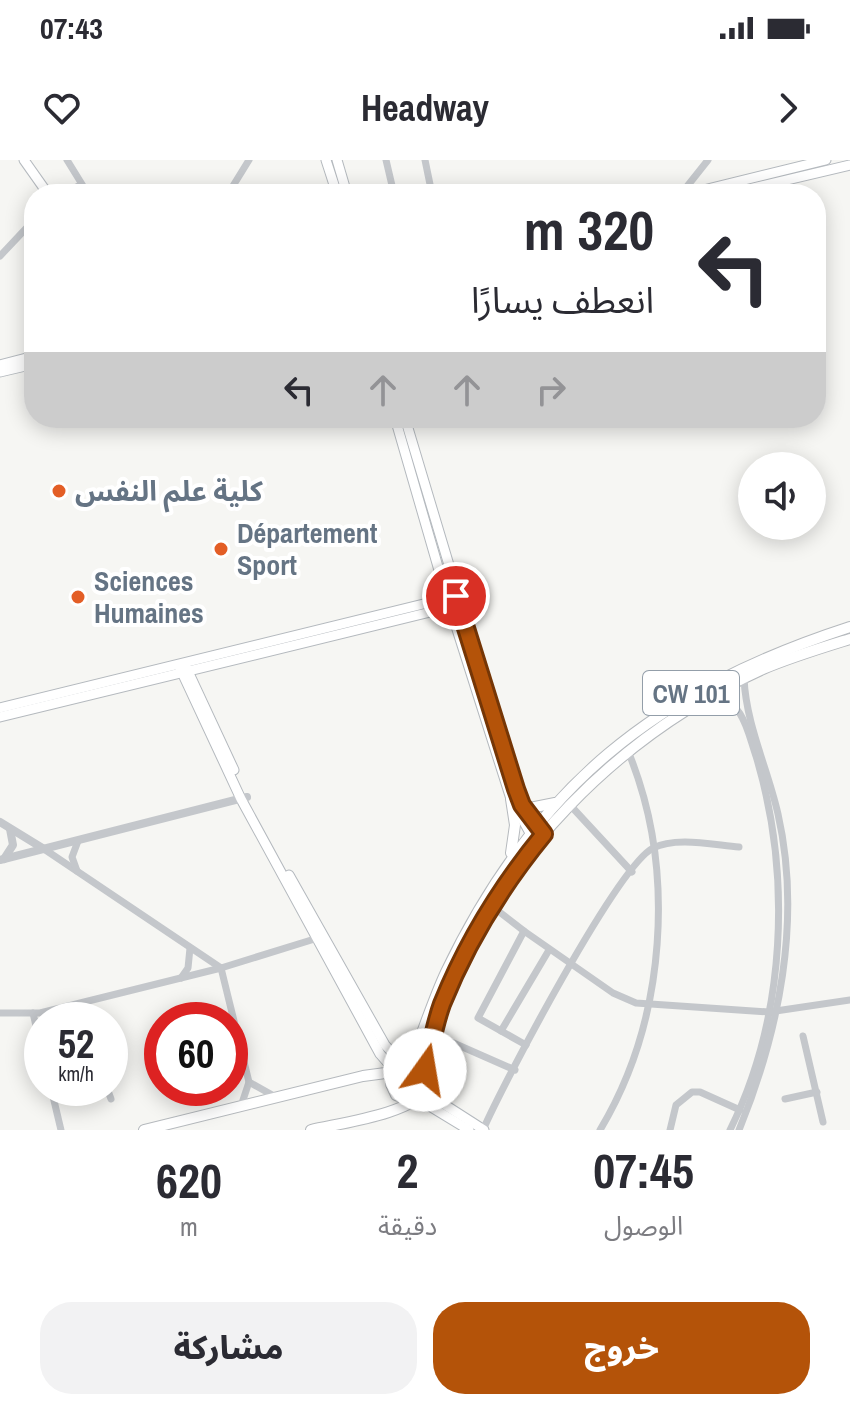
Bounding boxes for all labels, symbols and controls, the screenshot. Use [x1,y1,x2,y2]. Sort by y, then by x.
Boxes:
text: 07:43 [40,8,103,48]
text: Headway [361,84,489,132]
icon: heart [40,86,84,130]
icon: forward [766,86,810,130]
text: 320 m [524,192,654,267]
icon: left [682,216,786,320]
text: انعطف يسارًا [471,276,654,324]
icon: left [277,368,321,412]
icon: ahead [361,368,405,412]
icon: ahead [445,368,489,412]
icon: right [529,368,573,412]
map controls [738,452,826,540]
button: sound [738,452,826,540]
place label: كلية علم النفس [75,472,263,513]
marker: كلية علم النفس [50,482,68,500]
place label: Département Sport [237,514,378,584]
marker: Département Sport [212,540,230,558]
place label: Sciences Humaines [94,562,204,632]
pin [422,562,490,630]
icon: arrive [434,574,478,618]
marker: Sciences Humaines [69,588,87,606]
road number: CW 101 [643,671,739,715]
speed limit sign: 60 [144,1002,248,1106]
text: 52 [58,1017,94,1070]
position arrow [383,1028,467,1112]
text: km/h [58,1060,94,1087]
text: 2 [397,1138,418,1203]
text: 07:45 [593,1138,694,1203]
text: 620 [156,1148,222,1213]
text: دقيقة [378,1208,437,1243]
text: الوصول [604,1208,683,1243]
text: m [180,1209,198,1244]
button: مشاركة [40,1302,417,1394]
button: خروج [433,1302,810,1394]

